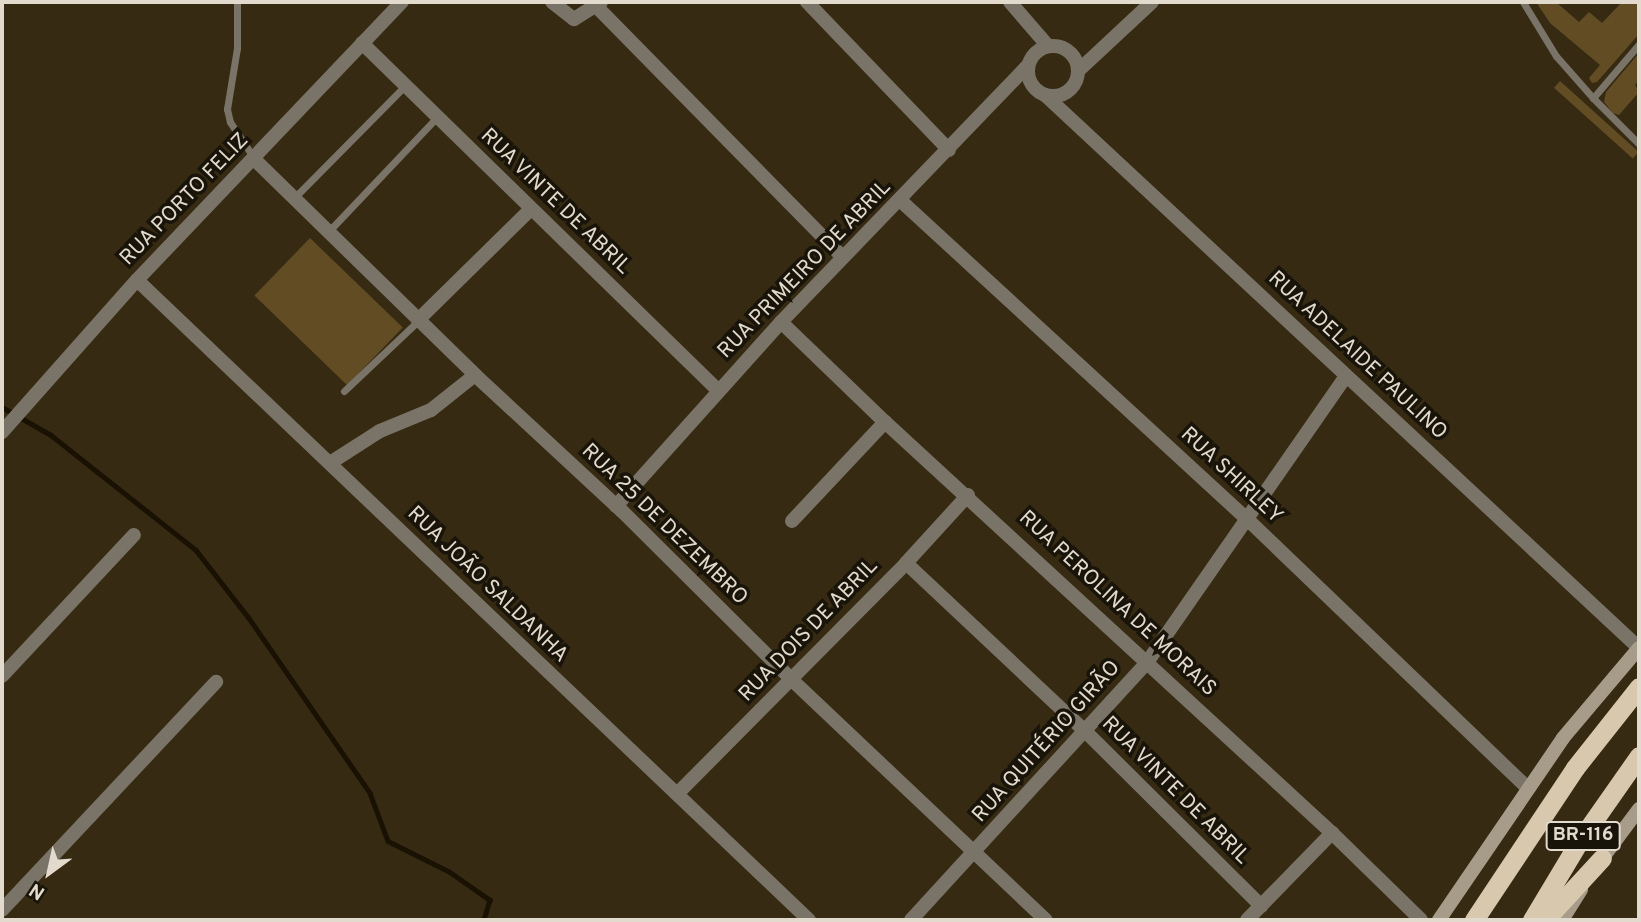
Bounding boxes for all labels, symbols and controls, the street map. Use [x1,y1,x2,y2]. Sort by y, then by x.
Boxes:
street label: RUA VINTE DE ABRIL [474,123,636,281]
street label: RUA PORTO FELIZ [115,128,255,272]
street label: RUA PRIMEIRO DE ABRIL [713,175,897,365]
street label: RUA ADELAIDE PAULINO [1262,266,1452,446]
street label: RUA SHIRLEY [1174,422,1288,530]
street label: RUA 25 DE DEZEMBRO [575,439,753,611]
street label: RUA JOÃO SALDANHA [401,501,573,669]
street label: RUA PEROLINA DE MORAIS [1013,505,1221,703]
street label: RUA DOIS DE ABRIL [734,554,884,708]
street label: RUA QUITÉRIO GIRÃO [967,656,1127,828]
street label: RUA VINTE DE ABRIL [1095,711,1255,871]
road number: BR-116 [1544,820,1622,852]
north arrow [14,838,84,908]
text: N [25,877,50,904]

